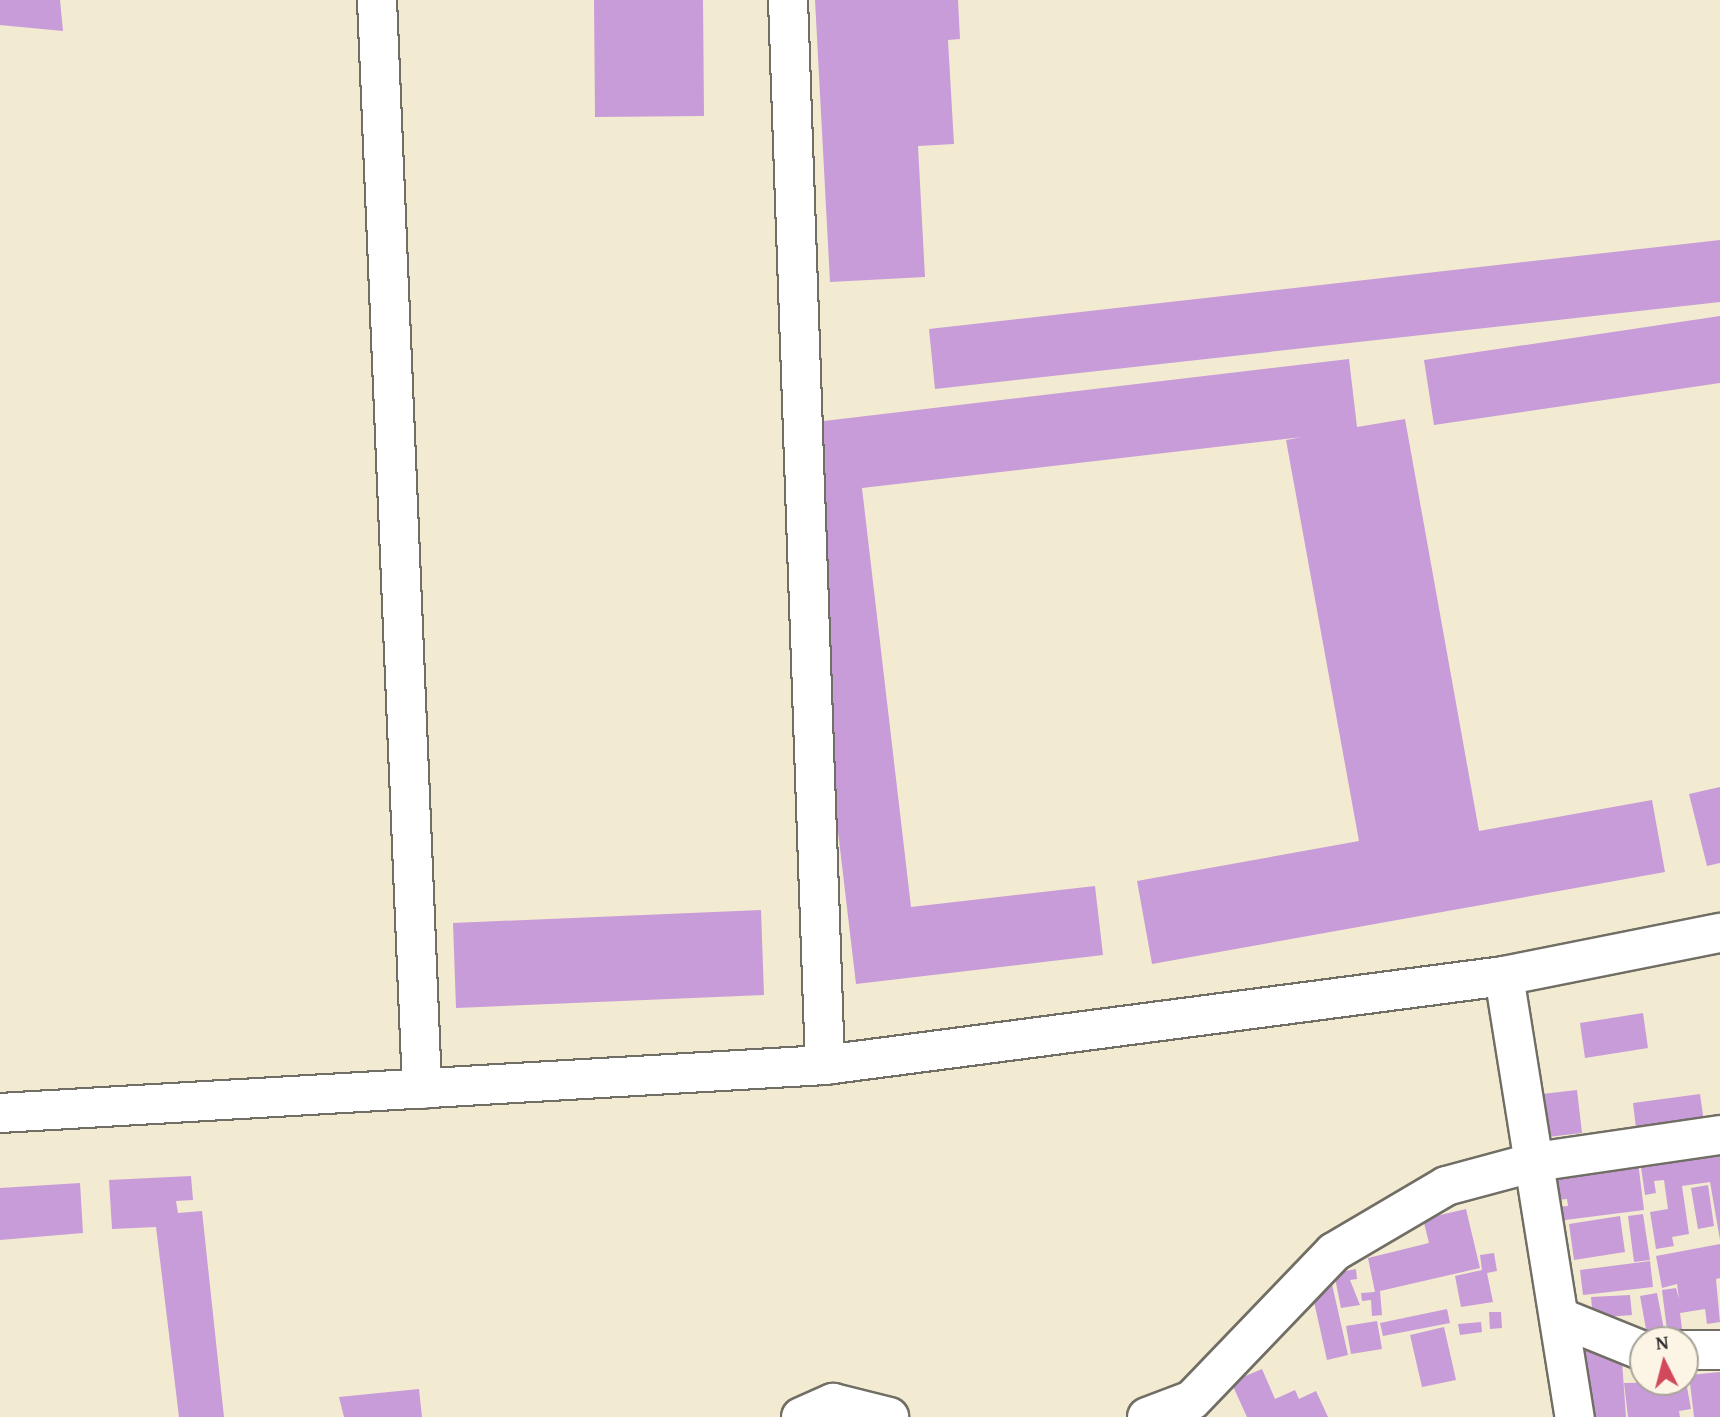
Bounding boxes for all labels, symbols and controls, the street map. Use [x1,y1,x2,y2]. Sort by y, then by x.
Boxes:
north arrow [1629,1326,1699,1396]
text: N [1654,1328,1670,1357]

